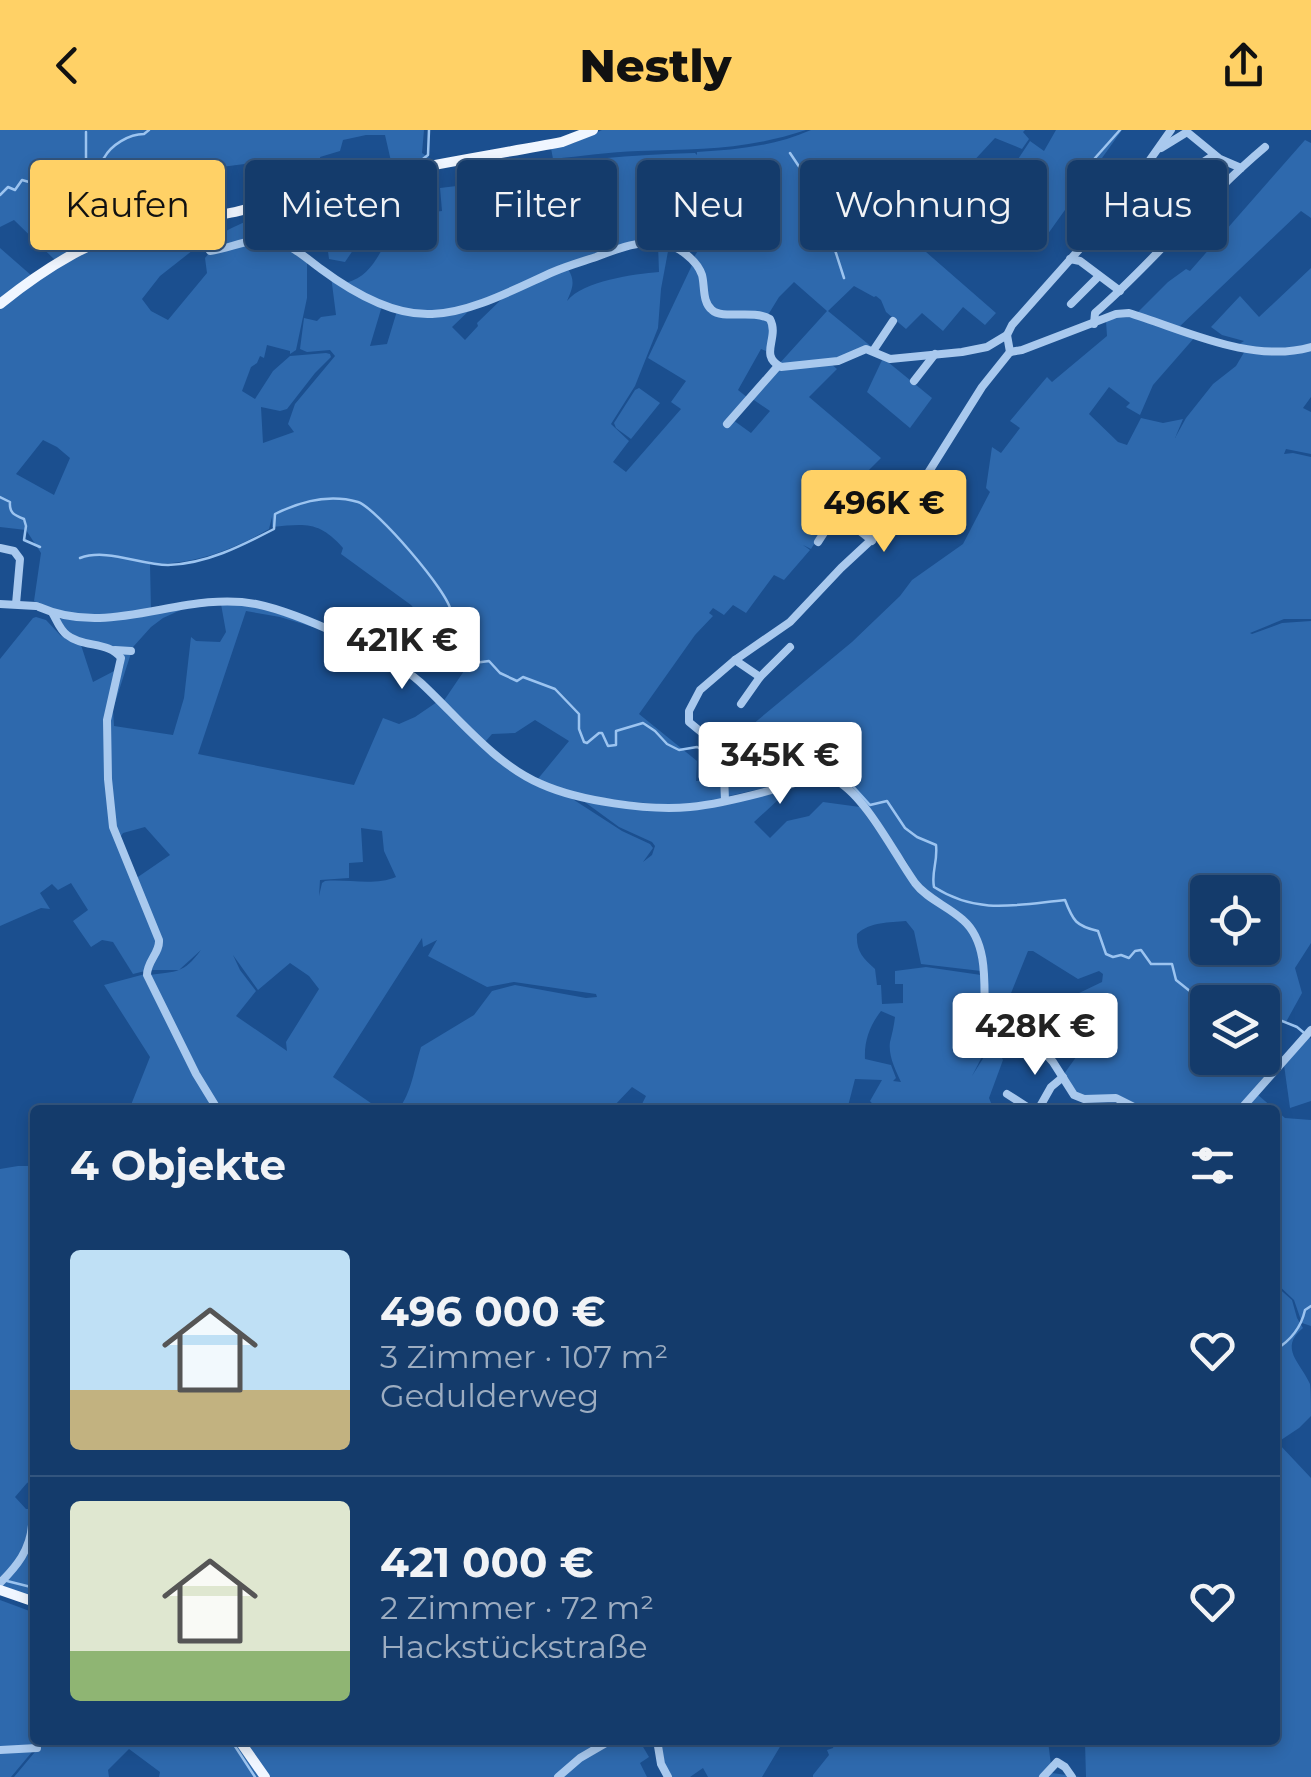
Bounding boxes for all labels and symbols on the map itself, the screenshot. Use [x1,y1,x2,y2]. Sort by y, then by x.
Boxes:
pin: 496K € [803,470,965,555]
pin: 421K € [321,607,483,692]
pin: 345K € [699,722,861,807]
pin: 428K € [954,993,1116,1078]

